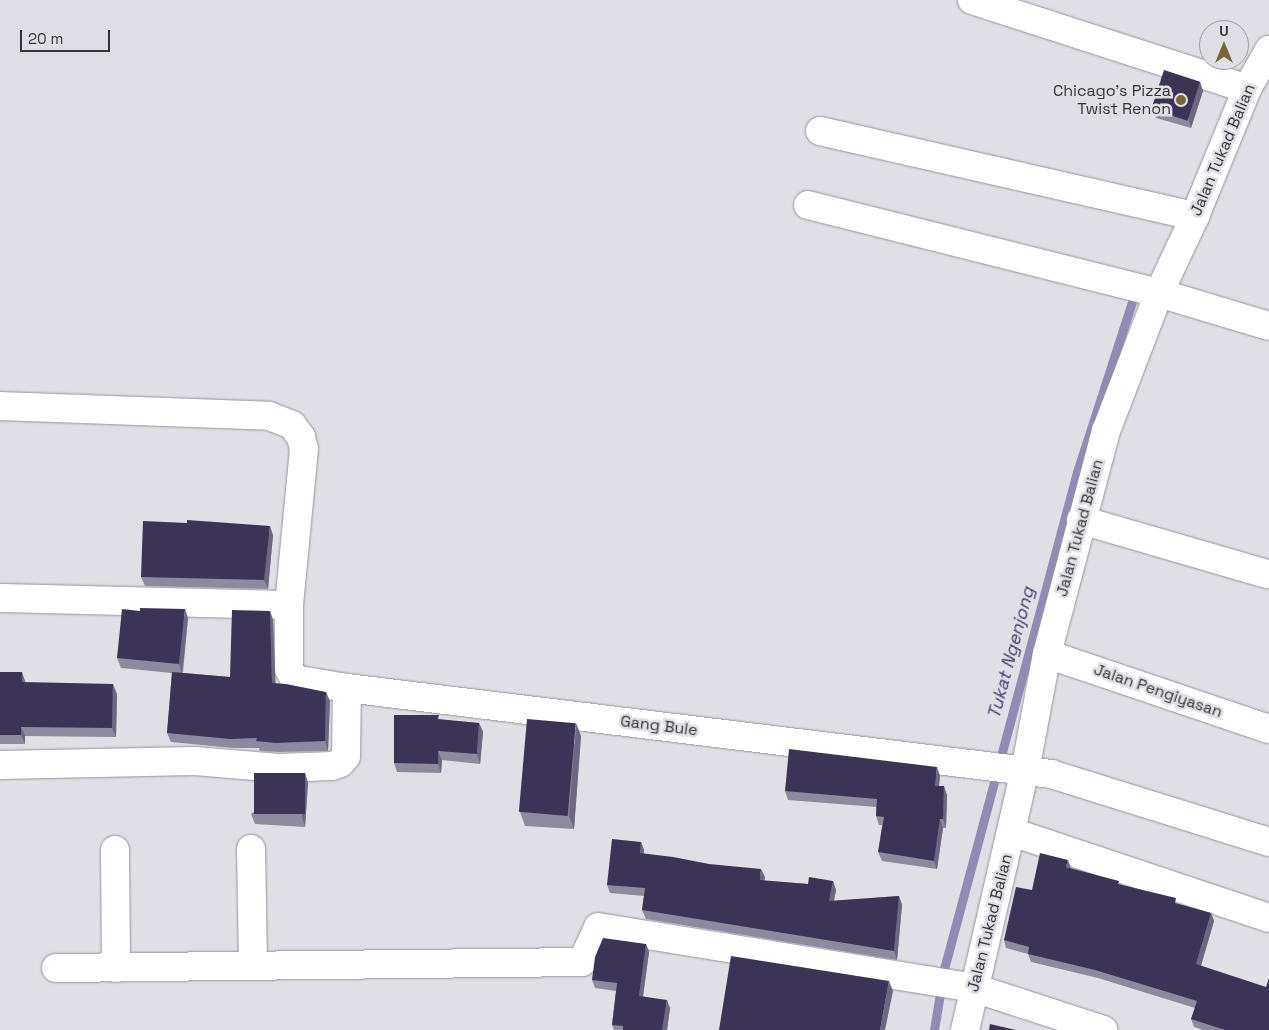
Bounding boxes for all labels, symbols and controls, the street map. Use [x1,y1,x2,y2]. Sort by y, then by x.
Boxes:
scale bar [22,20,112,52]
north arrow [1199,20,1249,70]
text: U [1219,22,1229,40]
text: 20 m [28,29,63,48]
place label: Chicago's Pizza Twist Renon [1053,81,1171,119]
street label: Jalan Tukad Balian [1186,81,1260,219]
marker: Chicago's Pizza Twist Renon [1175,94,1187,106]
street label: Jalan Tukad Balian [1052,457,1108,599]
water label: Tukat Ngenjong [983,585,1039,721]
street label: Jalan Pengiyasan [1091,660,1225,722]
street label: Gang Bule [619,712,699,740]
street label: Jalan Tukad Balian [964,852,1016,994]

